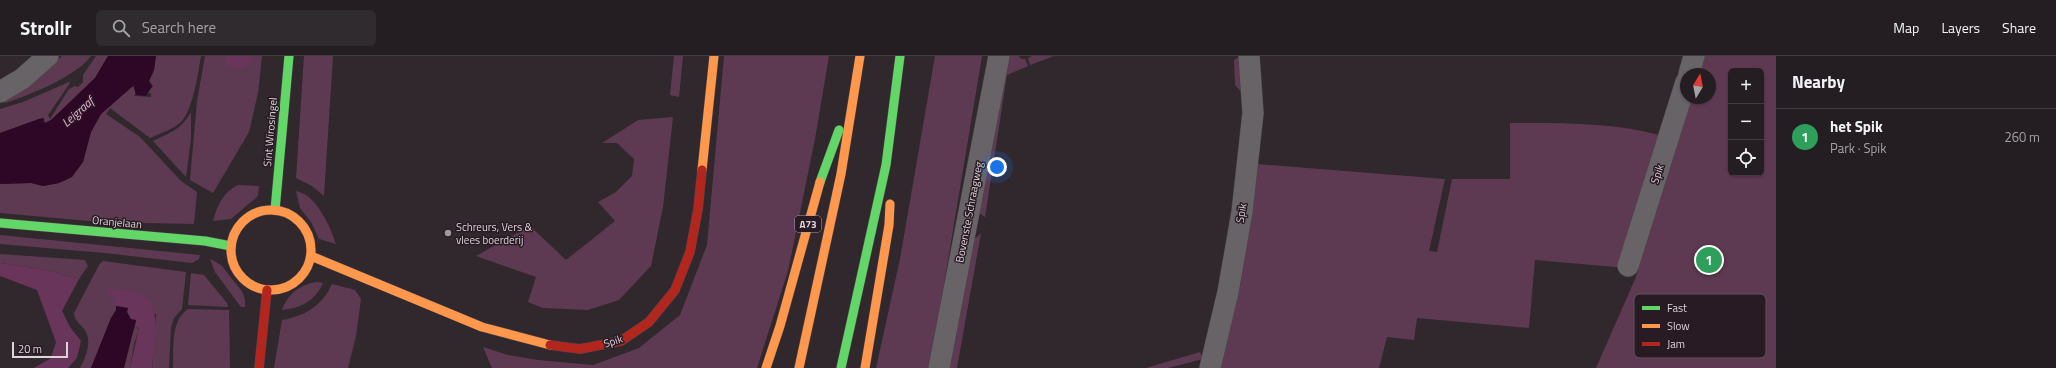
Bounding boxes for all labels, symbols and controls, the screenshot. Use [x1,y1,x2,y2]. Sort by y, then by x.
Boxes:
search box [96,10,376,46]
text: Strollr [20,13,72,42]
text: Search here [142,16,216,39]
icon: search [110,17,132,39]
text: Map [1893,17,1919,38]
text: Layers [1941,17,1980,38]
text: Share [2002,17,2036,38]
north arrow [1680,68,1716,104]
map controls [1728,68,1764,176]
button: + [1728,68,1764,104]
text: Nearby [1792,69,1845,95]
water label: Leigraaf [57,90,100,131]
street label: Sint Wirosingel [259,97,281,167]
button: − [1728,104,1764,140]
text: het Spik [1830,115,1883,138]
text: 1 [1801,127,1809,147]
text: 260 m [2004,127,2040,147]
text: Park · Spik [1830,138,1886,158]
button: locate [1728,140,1764,176]
your location [987,157,1007,177]
street label: Bovenste Schraagweg [951,160,987,264]
street label: Spik [1646,162,1668,186]
street label: Spik [1232,201,1251,224]
street label: Oranjelaan [91,212,143,232]
road number: A73 [795,216,821,232]
place label: Schreurs, Vers & vlees boerderij [456,219,532,248]
marker: Schreurs, Vers & vlees boerderij [443,228,453,238]
pin: 1 [1696,245,1722,275]
legend [1634,294,1766,358]
text: Fast [1667,300,1687,316]
text: Slow [1667,318,1690,334]
street label: Spik [601,330,625,351]
text: Jam [1667,336,1685,352]
scale bar [12,340,68,359]
text: 20 m [18,341,42,357]

